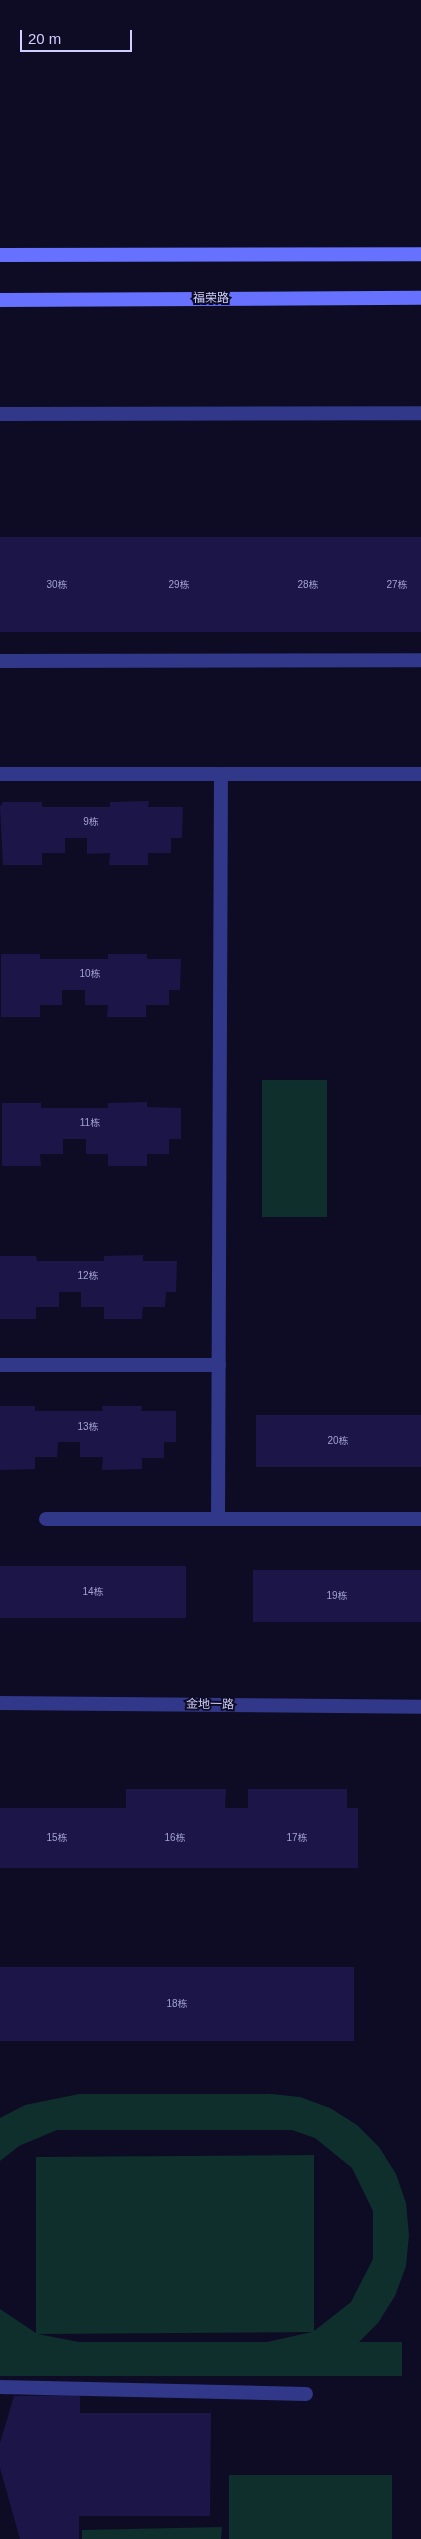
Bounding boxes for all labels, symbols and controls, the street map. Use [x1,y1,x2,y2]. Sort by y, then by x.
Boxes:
scale bar [22,20,135,52]
text: 20 m [28,30,61,47]
street label: 福荣路 [193,292,229,306]
house number: 30栋 [46,579,68,591]
house number: 29栋 [168,579,190,591]
house number: 28栋 [297,579,319,591]
house number: 27栋 [386,579,408,591]
house number: 9栋 [83,816,99,828]
house number: 10栋 [79,968,101,980]
house number: 11栋 [80,1117,100,1129]
house number: 12栋 [77,1270,99,1282]
house number: 13栋 [77,1421,99,1433]
house number: 20栋 [327,1435,349,1447]
house number: 14栋 [82,1586,104,1598]
house number: 19栋 [326,1590,348,1602]
street label: 金地一路 [186,1697,234,1713]
house number: 15栋 [46,1832,68,1844]
house number: 16栋 [164,1832,186,1844]
house number: 17栋 [286,1832,308,1844]
house number: 18栋 [166,1998,188,2010]

